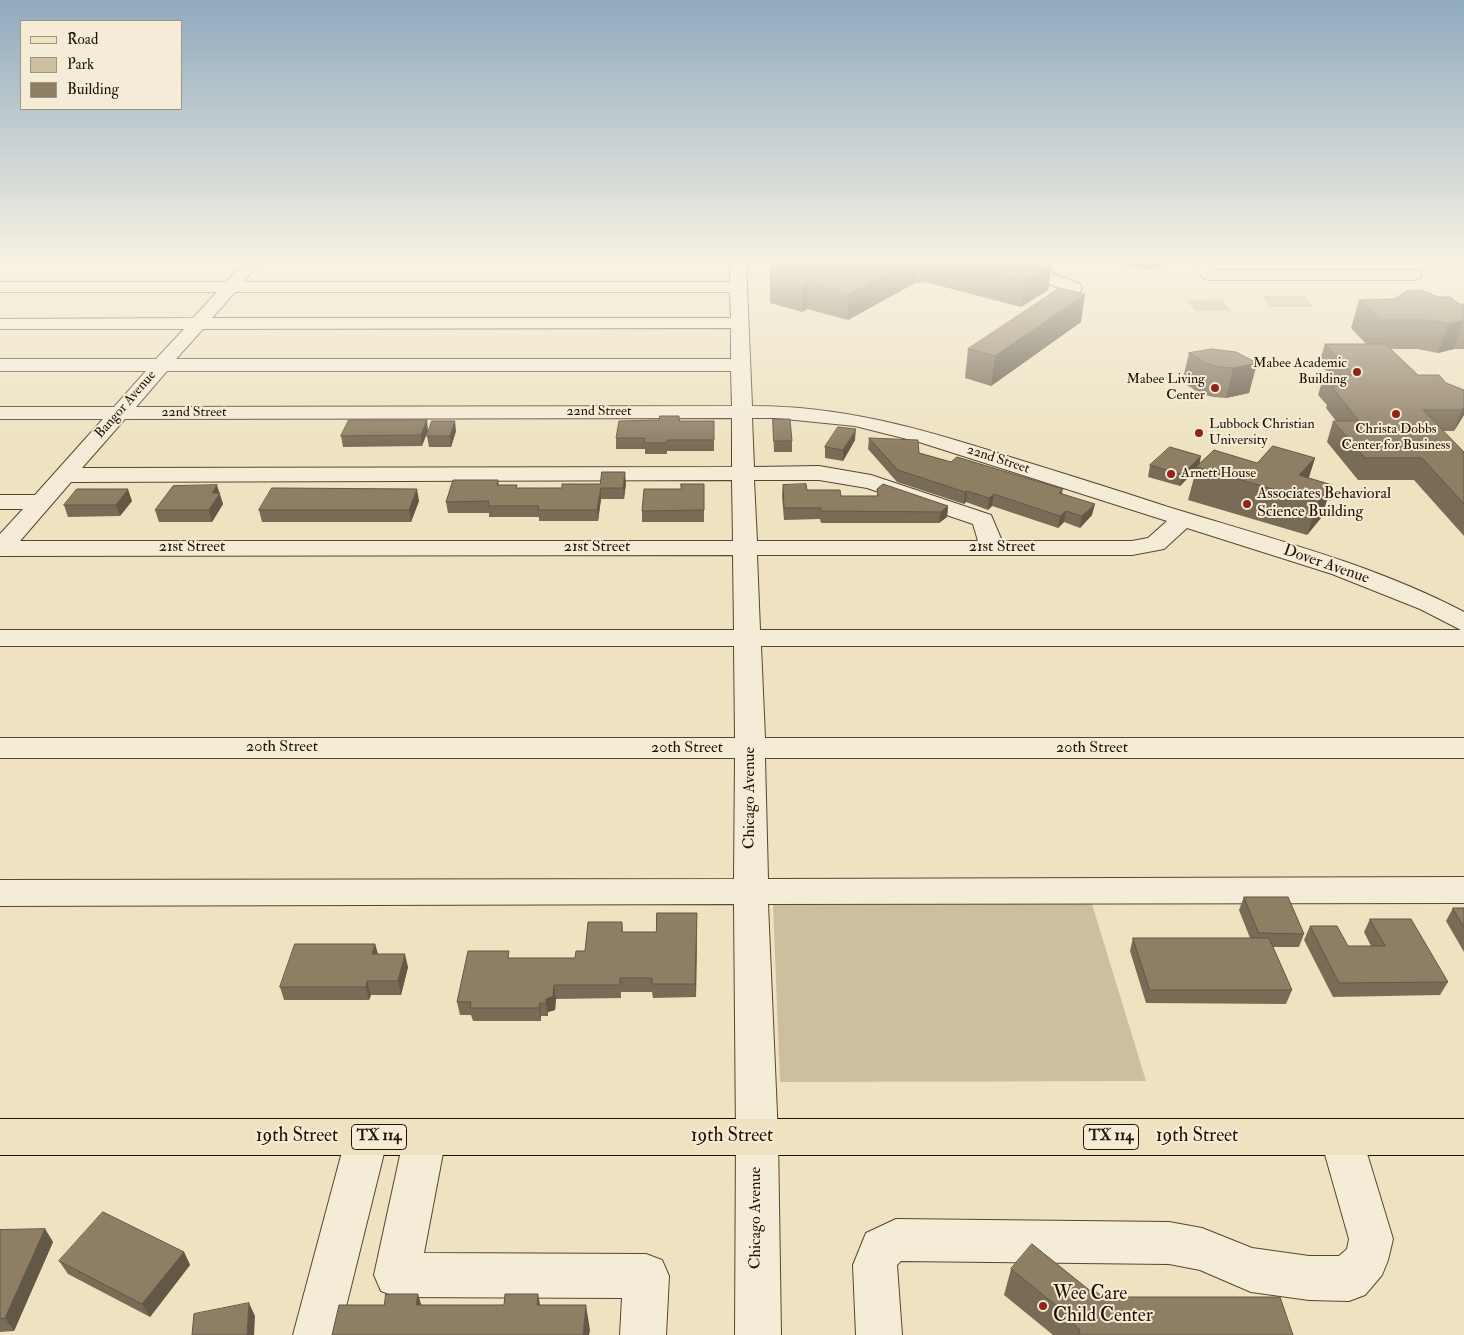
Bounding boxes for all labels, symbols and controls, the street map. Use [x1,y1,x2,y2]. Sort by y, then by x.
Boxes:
legend [20,20,182,110]
text: Road [67,30,98,49]
text: Park [67,55,94,74]
text: Building [67,80,119,99]
place label: Mabee Academic Building [1253,356,1347,388]
marker: Mabee Academic Building [1351,366,1363,378]
street label: Bangor Avenue [92,368,160,442]
place label: Mabee Living Center [1127,372,1205,404]
marker: Mabee Living Center [1209,382,1221,394]
street label: 22nd Street [567,404,631,420]
street label: 22nd Street [162,405,226,421]
marker: Christa Dobbs Center for Business [1390,408,1402,420]
place label: Lubbock Christian University [1209,417,1315,450]
place label: Christa Dobbs Center for Business [1342,422,1450,454]
marker: Lubbock Christian University [1193,427,1205,439]
street label: 22nd Street [965,442,1031,478]
place label: Arnett House [1181,466,1256,482]
marker: Arnett House [1165,468,1177,480]
place label: Associates Behavioral Science Building [1257,485,1391,523]
marker: Associates Behavioral Science Building [1241,498,1253,510]
street label: 21st Street [159,538,225,558]
street label: 21st Street [564,538,630,558]
street label: 21st Street [969,538,1035,558]
street label: Dover Avenue [1280,541,1372,589]
street label: 20th Street [246,738,318,758]
street label: 20th Street [651,739,723,759]
street label: 20th Street [1056,739,1128,759]
street label: Chicago Avenue [741,747,761,849]
road number: TX 114 [352,1124,406,1150]
road number: TX 114 [1084,1124,1138,1150]
street label: 19th Street [256,1126,338,1148]
street label: 19th Street [691,1126,773,1148]
street label: 19th Street [1156,1126,1238,1148]
street label: Chicago Avenue [747,1167,767,1269]
place label: Wee Care Child Center [1053,1284,1153,1328]
marker: Wee Care Child Center [1037,1300,1049,1312]

